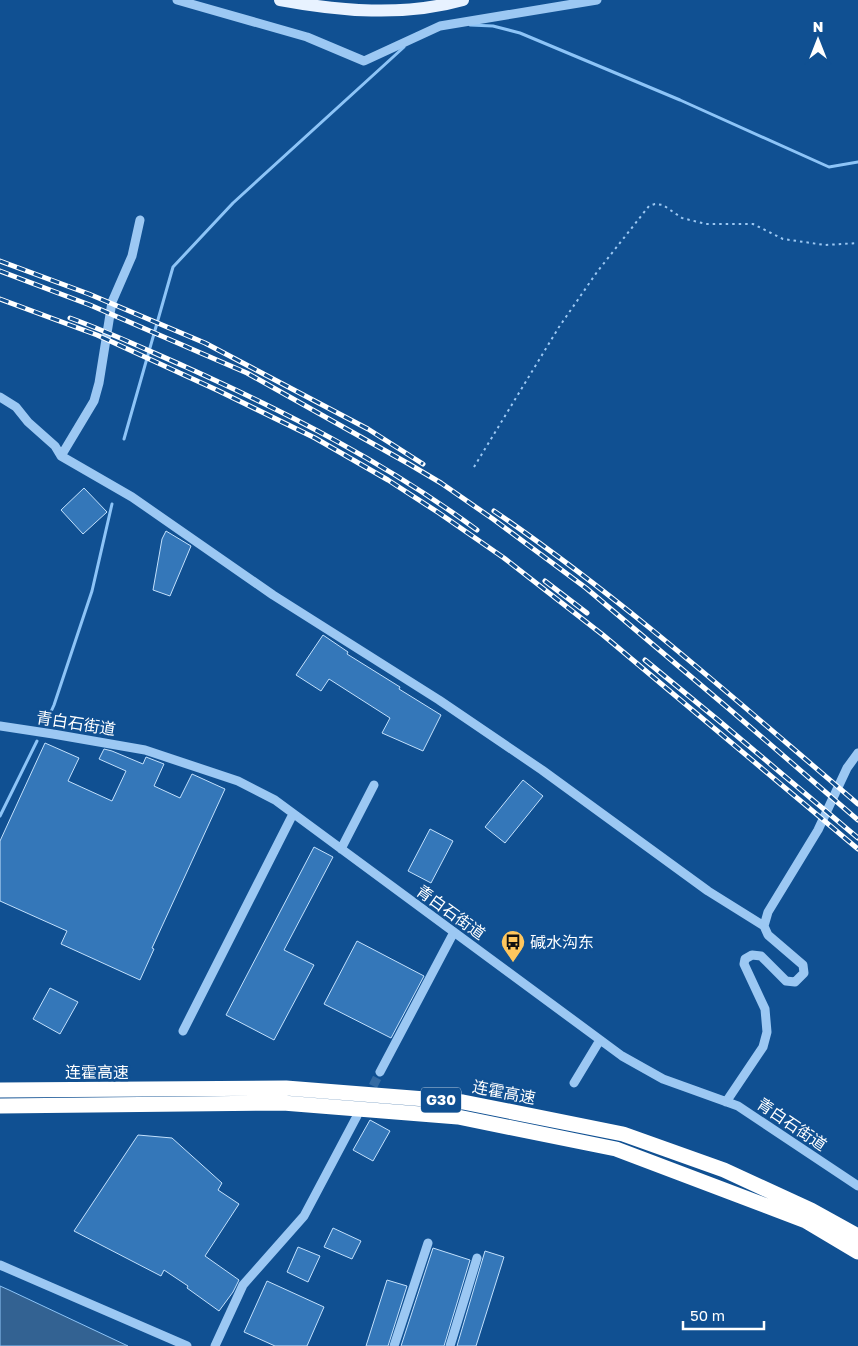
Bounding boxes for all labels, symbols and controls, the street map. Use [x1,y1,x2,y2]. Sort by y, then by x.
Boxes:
north arrow [793,15,843,65]
text: N [813,18,823,35]
street label: 青白石街道 [35,707,117,739]
street label: 青白石街道 [413,880,489,944]
bus stop icon: 碱水沟东 [500,929,526,963]
place label: 碱水沟东 [530,932,594,952]
street label: 连霍高速 [65,1062,129,1082]
street label: 连霍高速 [471,1076,537,1108]
road number: G30 [421,1088,461,1112]
street label: 青白石街道 [753,1093,831,1155]
scale bar [683,1298,764,1330]
text: 50 m [690,1306,725,1324]

